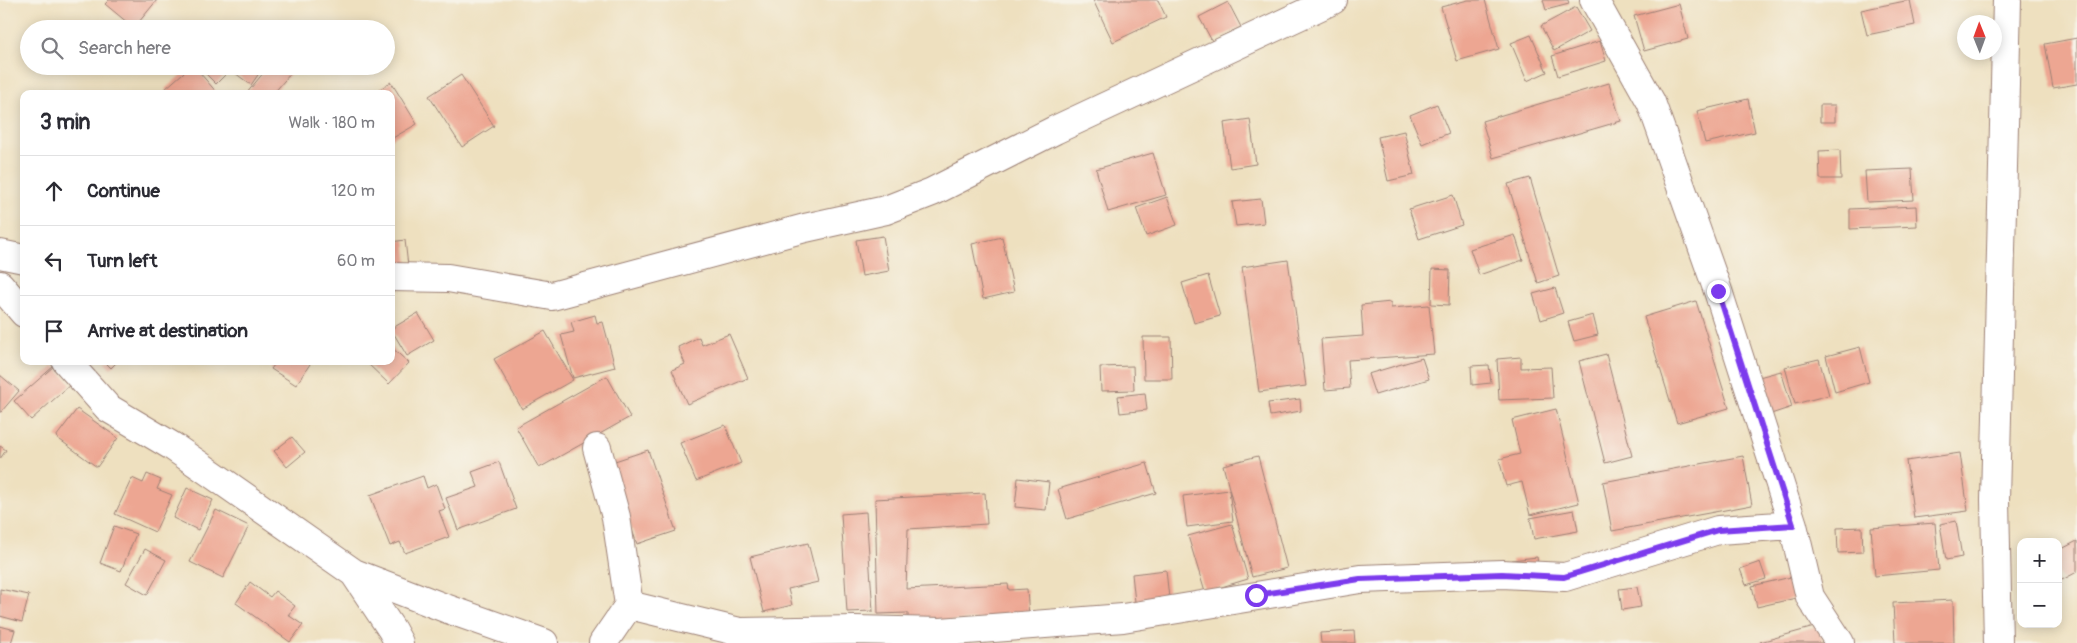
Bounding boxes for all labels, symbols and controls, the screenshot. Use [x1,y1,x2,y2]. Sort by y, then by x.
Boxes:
north arrow [1957,15,2002,60]
search box [20,20,395,75]
icon: search [38,34,66,62]
text: Search here [78,36,171,60]
text: 3 min [40,109,90,136]
text: Walk · 180 m [288,113,375,133]
icon: ahead [40,177,68,205]
text: Continue [87,179,160,203]
text: 120 m [331,181,375,201]
icon: left [40,247,68,275]
text: Turn left [87,249,157,273]
text: 60 m [337,251,375,271]
route end [1707,280,1730,303]
icon: arrive [40,317,68,345]
text: Arrive at destination [87,319,248,343]
map controls [2017,538,2062,628]
button: + [2017,538,2062,583]
button: − [2017,583,2062,628]
route start [1245,584,1268,607]

